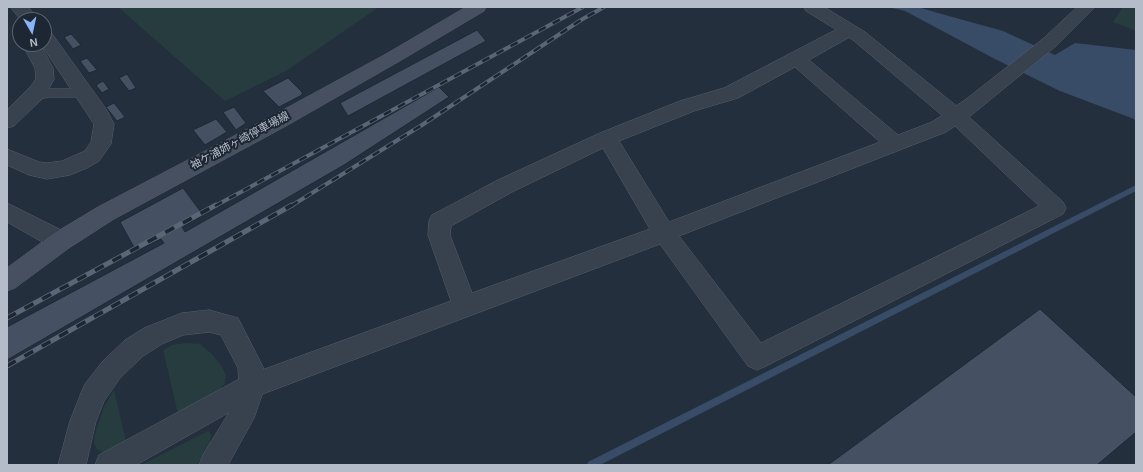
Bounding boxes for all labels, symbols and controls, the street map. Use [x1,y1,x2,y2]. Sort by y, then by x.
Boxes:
north arrow [12,12,52,52]
text: N [29,36,39,49]
street label: 袖ケ浦姉ヶ崎停車場線 [188,109,292,173]

